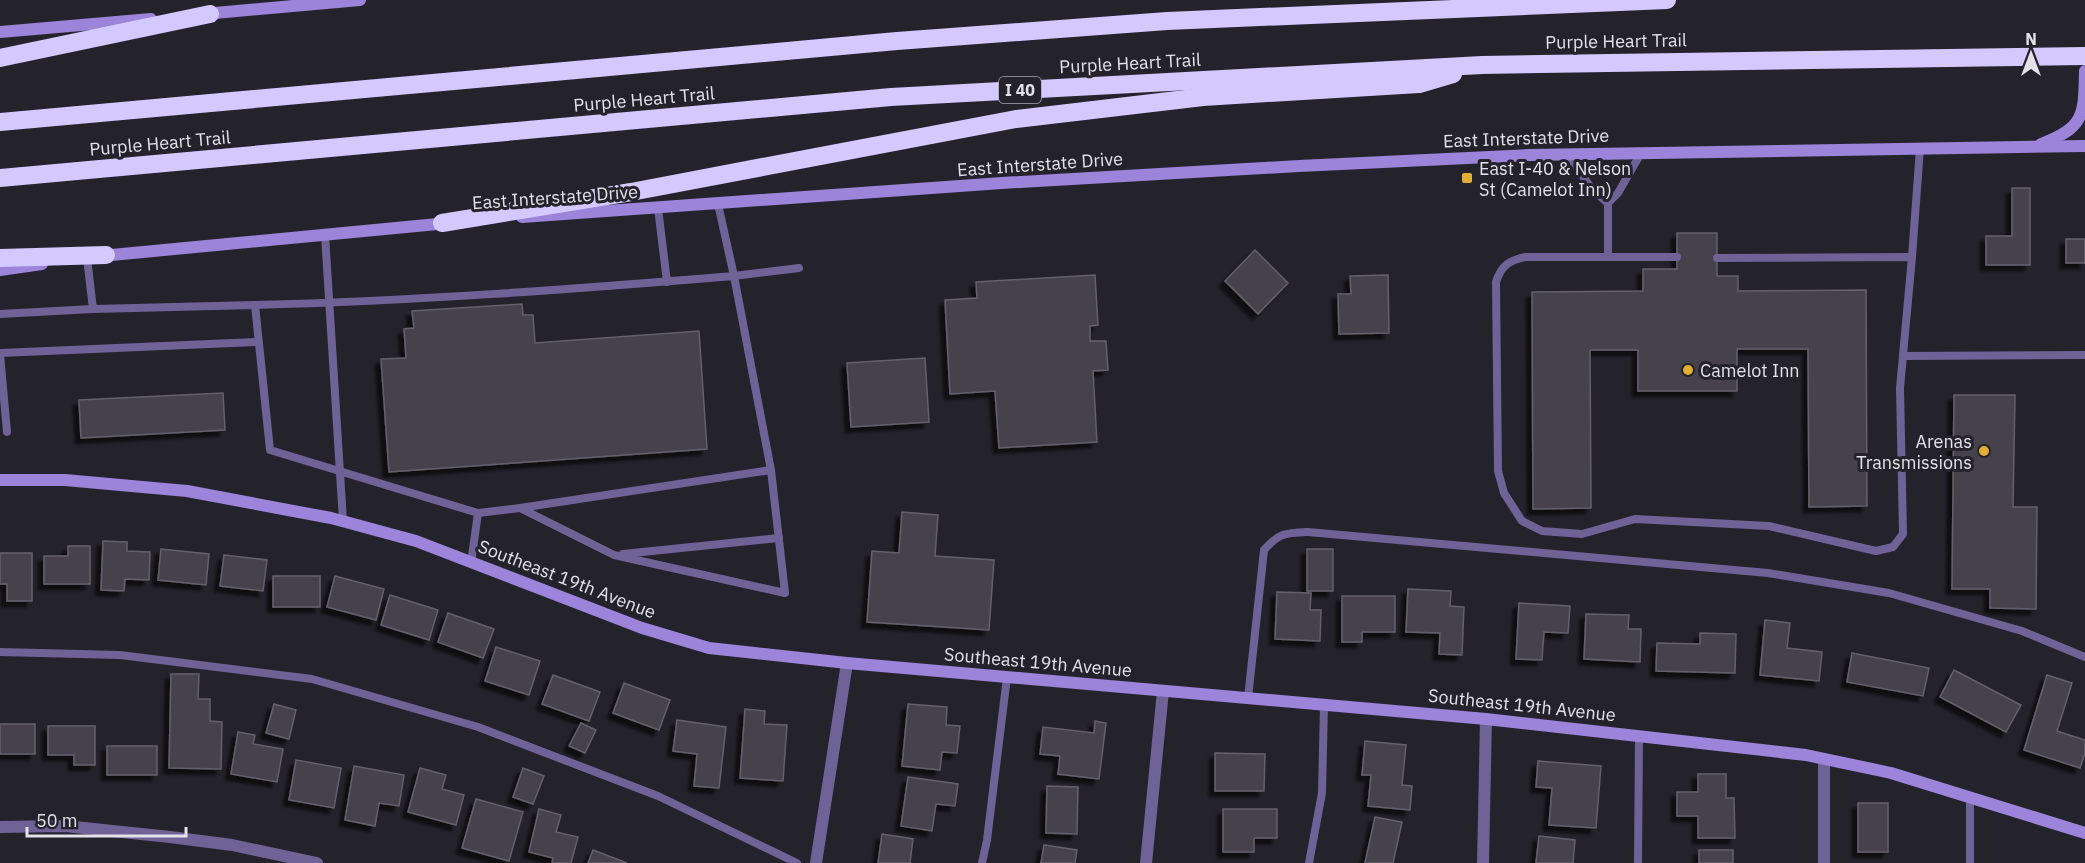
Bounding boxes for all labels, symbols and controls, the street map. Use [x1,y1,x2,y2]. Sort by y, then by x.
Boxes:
north arrow [2001,24,2061,84]
street label: Purple Heart Trail [1545,28,1687,54]
text: N [2025,29,2037,49]
street label: Purple Heart Trail [1059,48,1201,78]
road number: I 40 [999,77,1041,103]
street label: Purple Heart Trail [572,81,716,117]
street label: East Interstate Drive [1443,124,1610,152]
street label: Purple Heart Trail [88,125,232,161]
street label: East Interstate Drive [956,147,1124,181]
place label: East I-40 & Nelson St (Camelot Inn) [1479,157,1631,201]
marker: East I-40 & Nelson St (Camelot Inn) [1460,171,1474,185]
street label: East Interstate Drive [471,180,639,214]
place label: Camelot Inn [1700,359,1800,382]
marker: Camelot Inn [1681,363,1695,377]
place label: Arenas Transmissions [1856,430,1972,474]
marker: Arenas Transmissions [1977,444,1991,458]
street label: Southeast 19th Avenue [475,534,659,624]
street label: Southeast 19th Avenue [943,642,1133,682]
street label: Southeast 19th Avenue [1427,684,1617,726]
scale bar [27,800,186,838]
text: 50 m [36,809,78,832]

